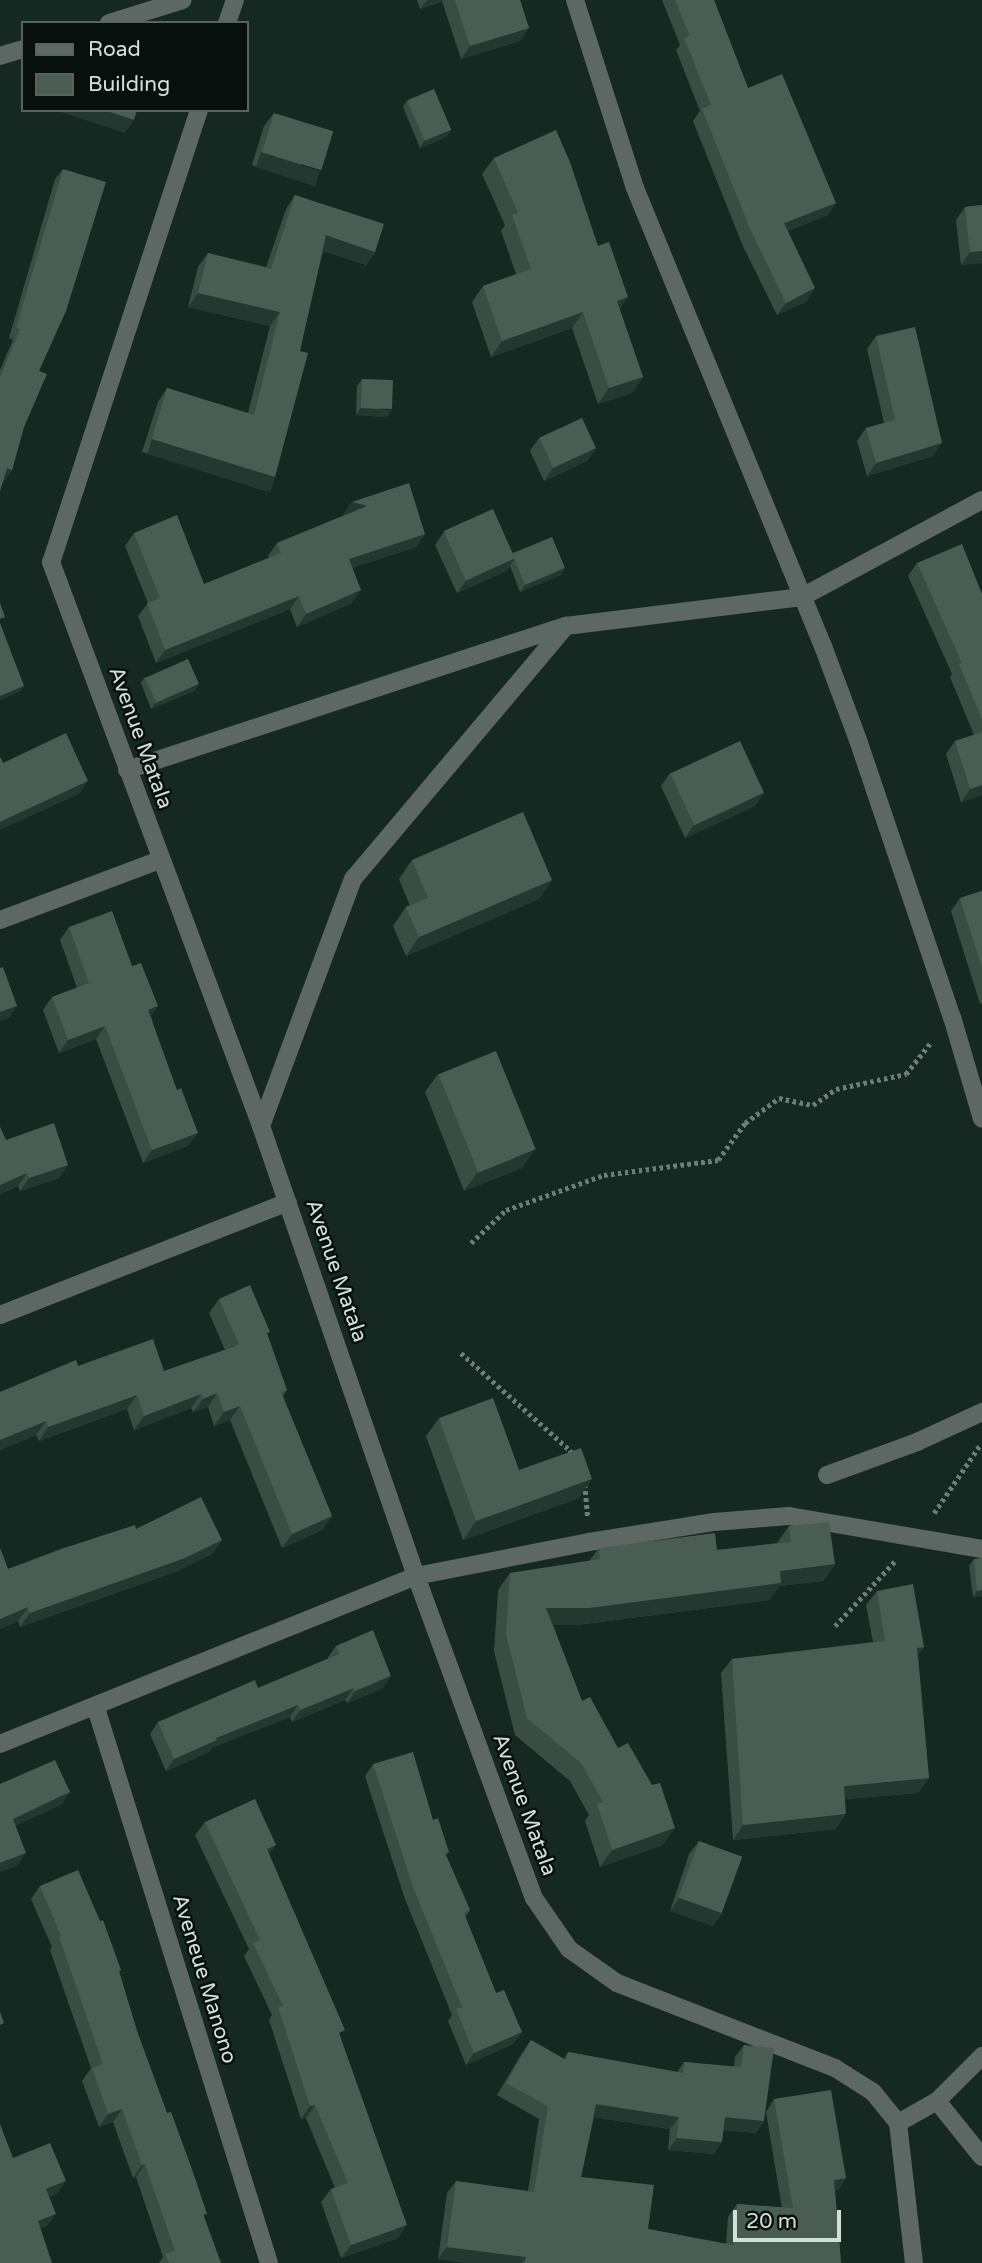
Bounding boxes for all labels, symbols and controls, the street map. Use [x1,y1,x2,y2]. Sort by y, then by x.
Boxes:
legend [21,21,248,112]
text: Road [88,37,141,62]
text: Building [88,72,170,97]
street label: Avenue Matala [103,664,177,812]
street label: Avenue Matala [300,1196,372,1346]
street label: Avenue Matala [487,1731,561,1879]
street label: Aveneue Manono [166,1891,242,2067]
scale bar [737,2196,846,2240]
text: 20 m [746,2209,797,2234]

